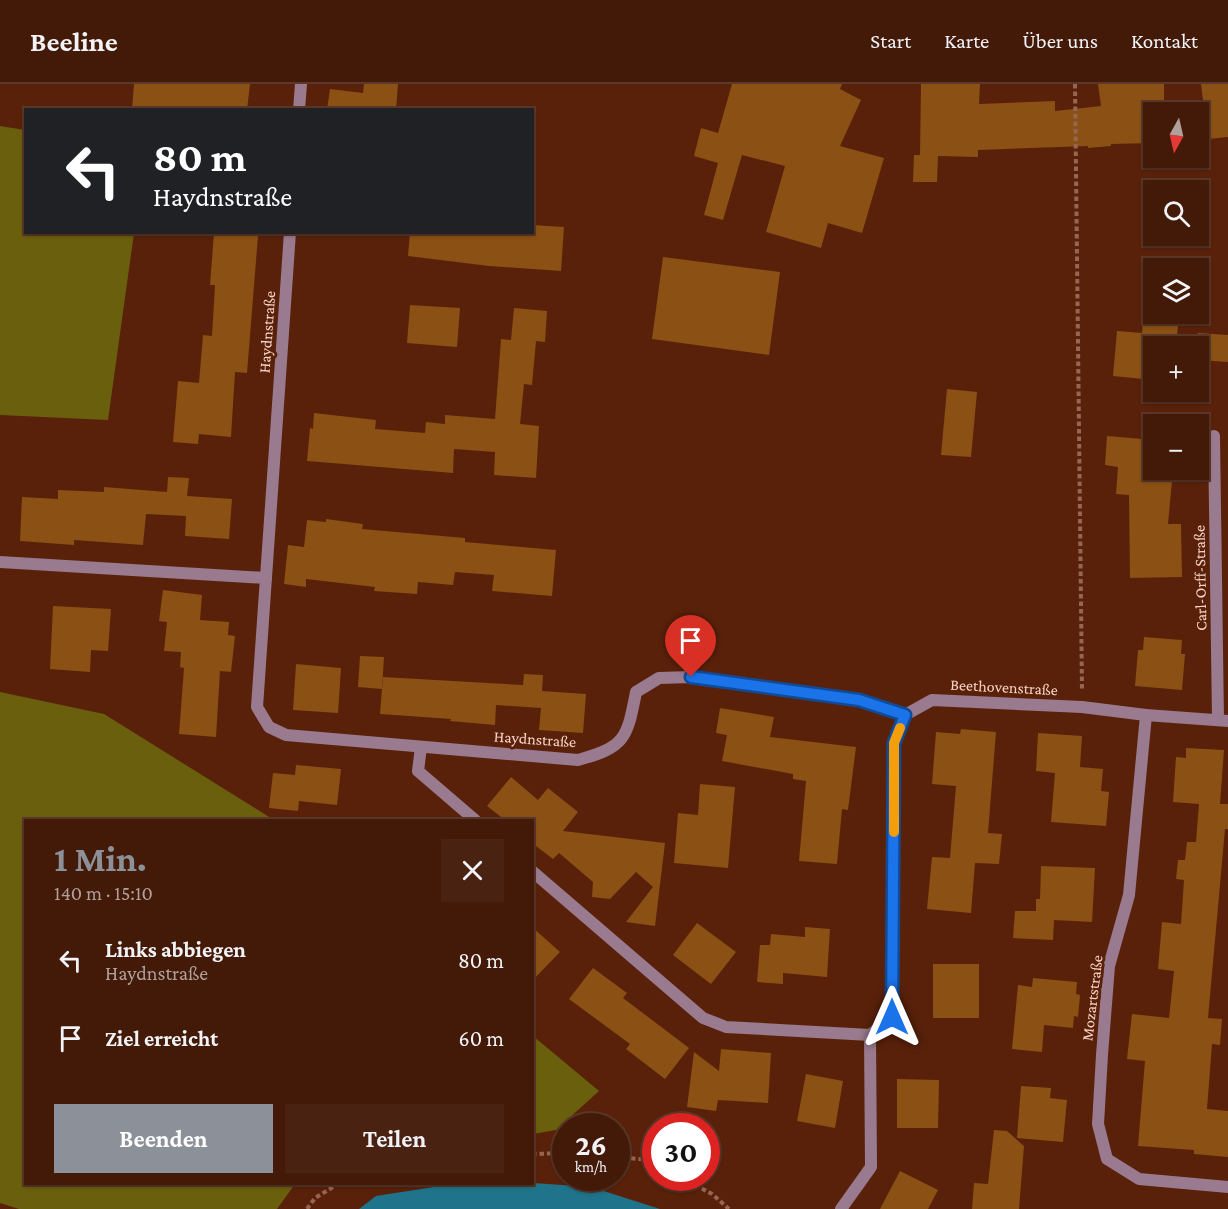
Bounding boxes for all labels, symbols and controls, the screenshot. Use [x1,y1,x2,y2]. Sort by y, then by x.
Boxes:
text: Beeline [30,26,118,57]
text: Start [870,29,911,53]
text: Karte [944,29,989,53]
text: Über uns [1022,29,1098,53]
text: Kontakt [1131,29,1198,53]
north arrow [1143,102,1209,168]
map controls [1143,102,1209,480]
icon: left [54,132,132,210]
text: 80 m [153,133,247,180]
button: search [1143,180,1209,246]
text: Haydnstraße [153,182,292,212]
button: layers [1143,258,1209,324]
street label: Haydnstraße [256,290,279,374]
button: + [1143,336,1209,402]
button: − [1143,414,1209,480]
street label: Carl-Orff-Straße [1191,525,1209,631]
pin [665,615,716,677]
icon: arrive [674,624,707,657]
street label: Beethovenstraße [950,676,1058,698]
street label: Haydnstraße [493,728,577,751]
text: 1 Min. [54,839,147,879]
button: close [441,839,504,902]
text: 140 m · 15:10 [54,882,153,904]
text: Links abbiegen [105,937,246,962]
icon: left [54,944,87,977]
text: 80 m [458,948,504,973]
street label: Mozartstraße [1078,954,1106,1042]
text: Haydnstraße [105,962,208,984]
position arrow [860,985,924,1049]
icon: arrive [54,1022,87,1055]
text: Ziel erreicht [105,1026,218,1051]
text: 60 m [459,1026,504,1051]
button: Beenden [54,1104,273,1173]
button: Teilen [285,1104,504,1173]
speed limit sign: 30 [642,1113,720,1191]
text: 26 [575,1128,607,1161]
text: km/h [575,1159,607,1175]

